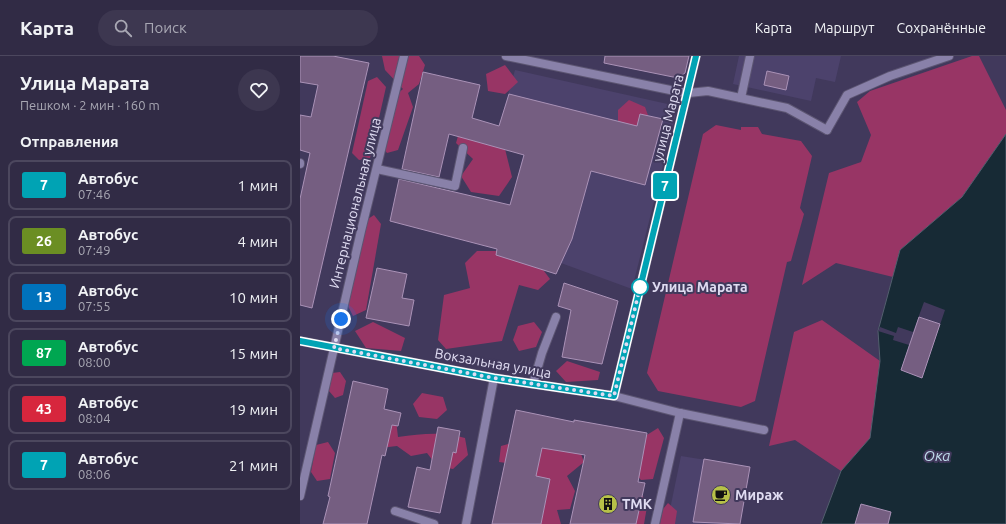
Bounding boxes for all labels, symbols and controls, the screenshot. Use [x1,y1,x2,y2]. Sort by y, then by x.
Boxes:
search box [98,10,378,46]
text: Карта [20,17,74,39]
icon: search [112,17,134,39]
text: Поиск [144,19,187,36]
text: Карта [755,20,792,36]
text: Маршрут [814,20,875,36]
text: Сохранённые [897,20,986,36]
button: heart [238,69,280,111]
text: Улица Марата [20,72,150,94]
street label: улица Марата [649,73,687,163]
text: Пешком · 2 мин · 160 m [20,98,160,112]
street label: Интернациональная улица [326,116,384,290]
text: Отправления [20,133,119,150]
text: Автобус [78,170,138,187]
line badge: 7 [652,173,678,199]
text: 7 [40,177,48,193]
text: 1 мин [238,177,278,194]
text: 7 [661,178,669,194]
text: 07:46 [78,187,111,201]
text: Автобус [78,226,138,243]
text: 26 [36,233,52,249]
text: 4 мин [238,233,278,250]
text: 07:49 [78,243,111,257]
marker: Улица Марата [631,278,649,296]
place label: Улица Марата [652,279,748,295]
text: Автобус [78,282,138,299]
text: 13 [36,289,52,305]
text: 10 мин [229,289,278,306]
text: 07:55 [78,299,111,313]
your location [331,309,351,329]
text: Автобус [78,338,138,355]
text: 87 [36,345,52,361]
text: 15 мин [229,345,278,362]
street label: Вокзальная улица [433,345,553,381]
text: 08:00 [78,355,111,369]
text: Автобус [78,394,138,411]
text: 43 [36,401,52,417]
text: 19 мин [229,401,278,418]
text: 08:04 [78,411,111,425]
water label: Ока [924,447,950,464]
text: Автобус [78,450,138,467]
text: 7 [40,457,48,473]
text: 21 мин [229,457,278,474]
text: 08:06 [78,467,111,481]
cafe icon: Мираж [710,484,732,506]
place label: Мираж [735,487,784,503]
building icon: ТМК [597,493,619,515]
place label: ТМК [622,496,653,512]

